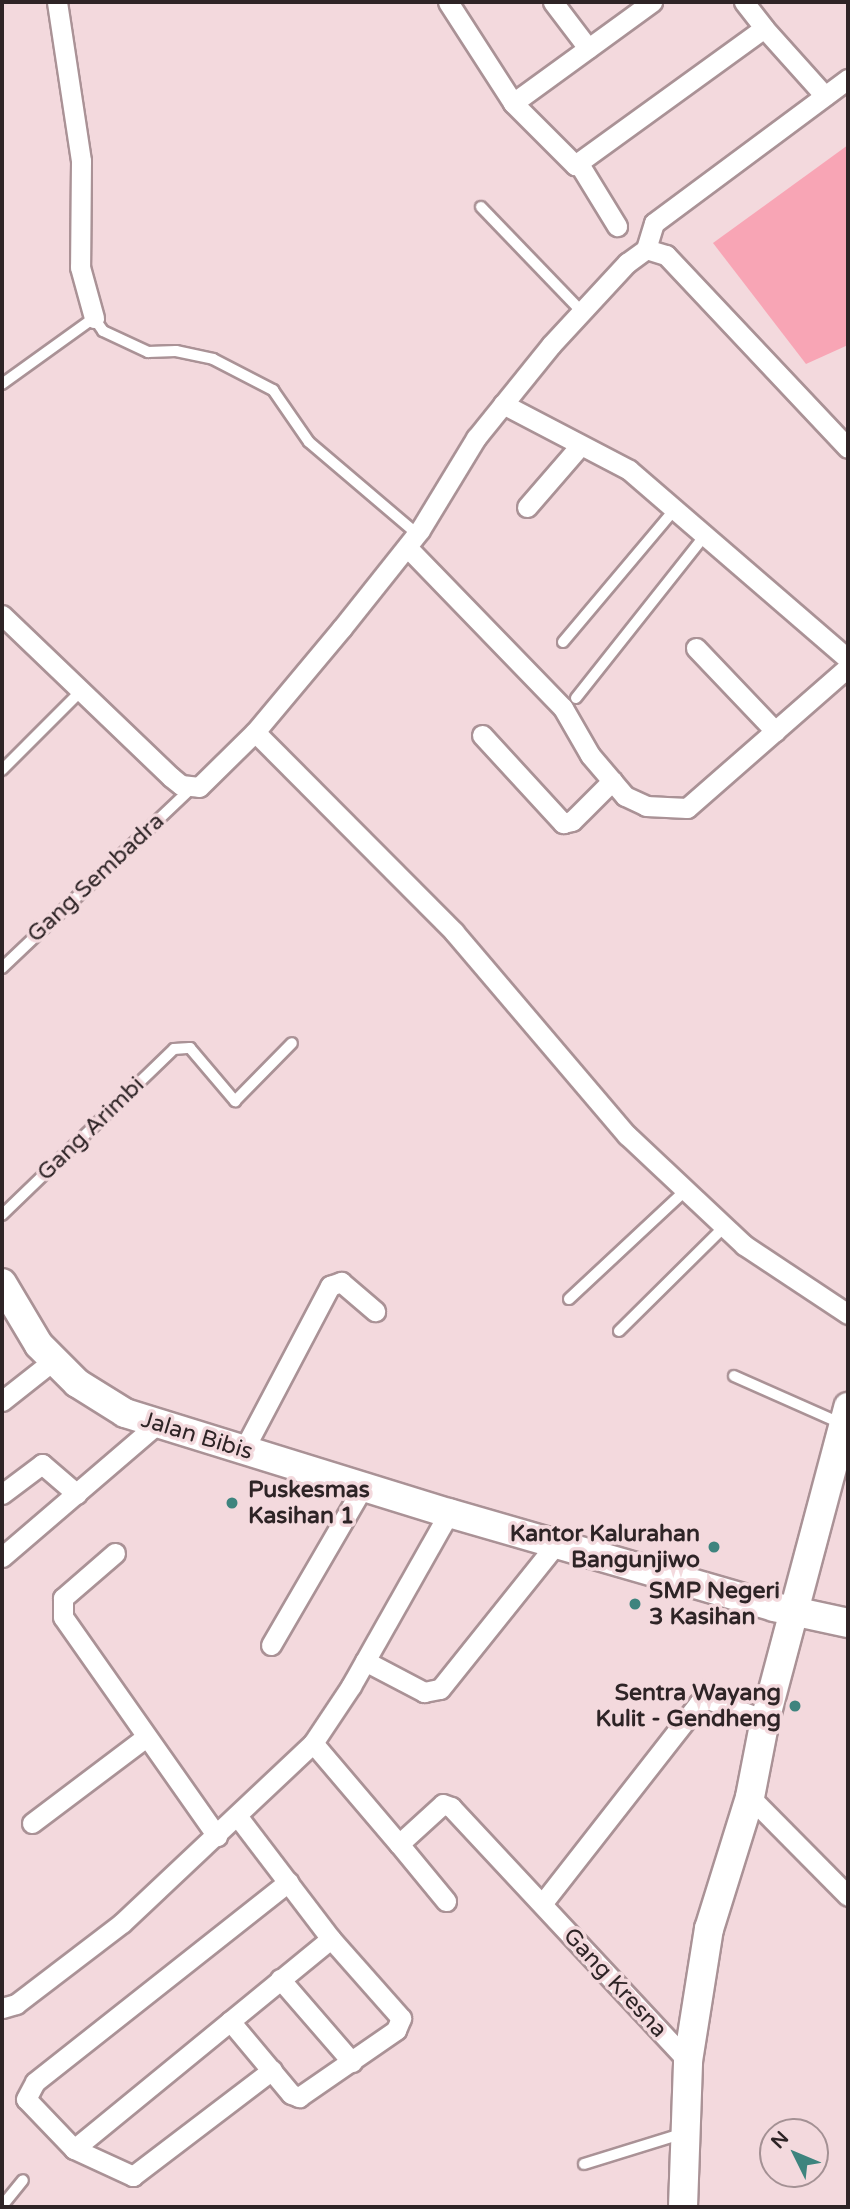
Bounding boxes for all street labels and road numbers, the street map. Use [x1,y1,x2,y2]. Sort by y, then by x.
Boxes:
street label: Gang Sembadra [22,808,170,948]
street label: Gang Arimbi [32,1071,150,1187]
street label: Jalan Bibis [138,1406,256,1466]
street label: Gang Kresna [557,1923,673,2043]

